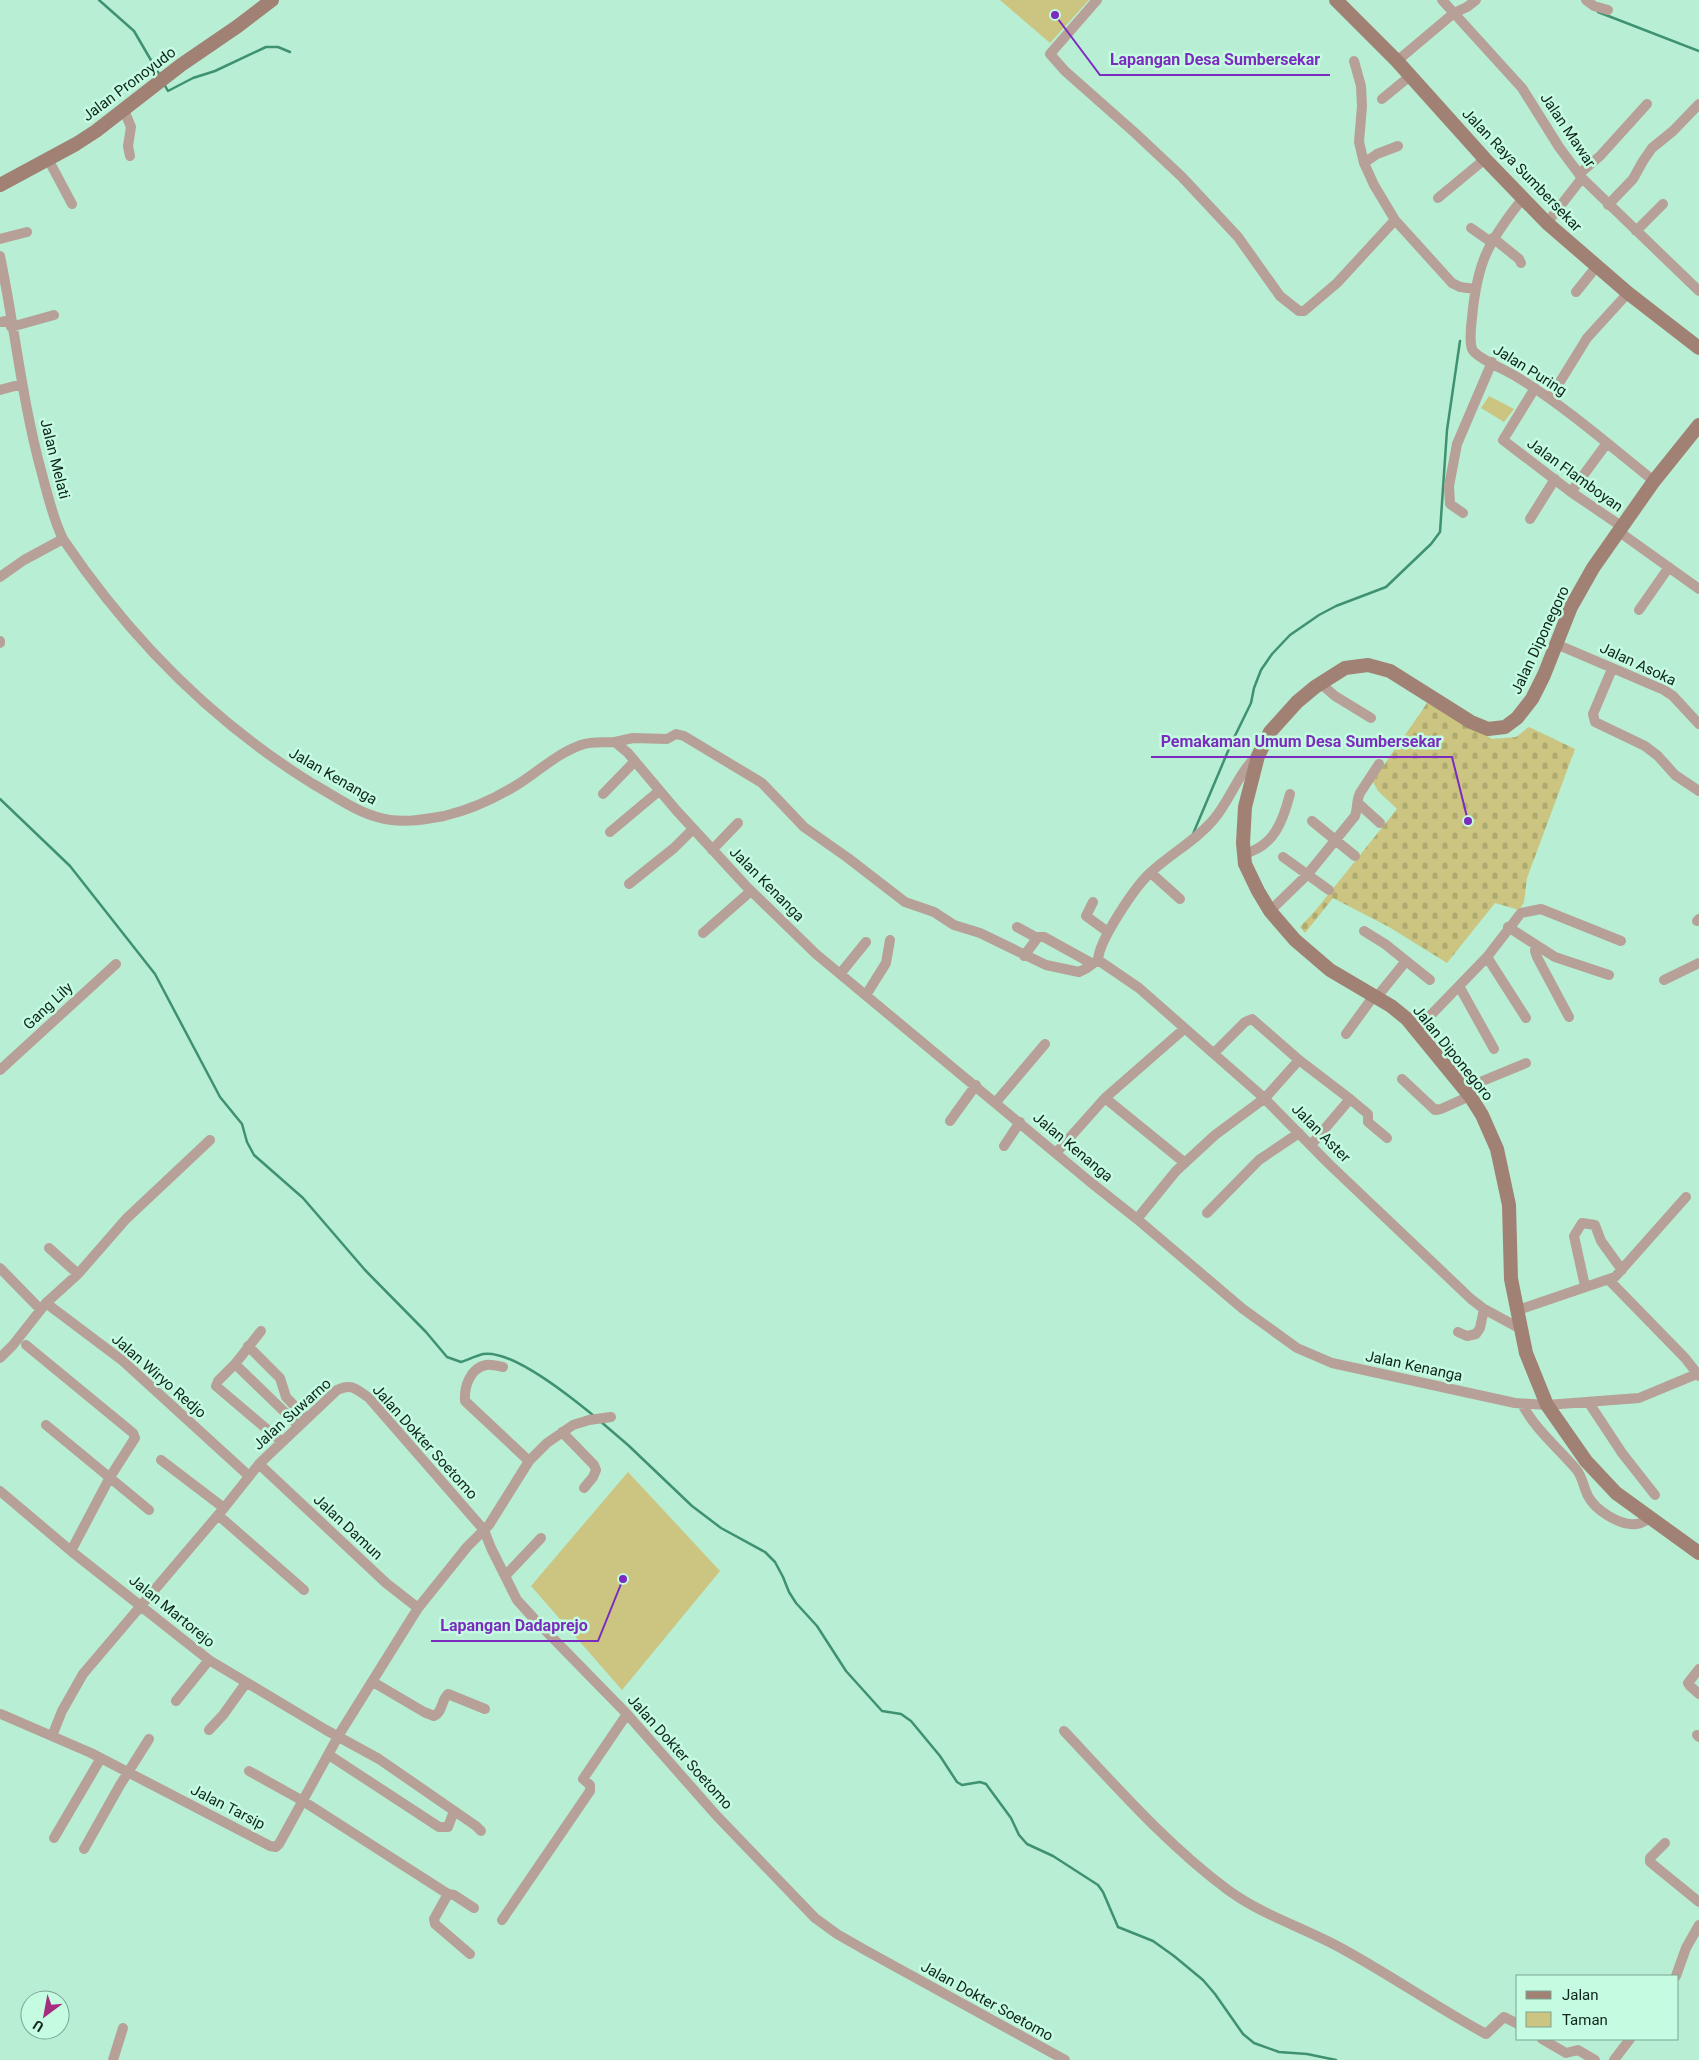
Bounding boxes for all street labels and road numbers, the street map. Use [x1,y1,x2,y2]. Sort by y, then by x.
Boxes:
street label: Jalan Pronoyudo [79,43,179,125]
street label: Jalan Mawar [1536,89,1600,171]
street label: Jalan Raya Sumbersekar [1458,104,1586,236]
street label: Jalan Puring [1490,340,1570,400]
street label: Jalan Melati [36,417,74,501]
street label: Jalan Flamboyan [1524,434,1626,516]
street label: Jalan Diponegoro [1507,583,1573,697]
street label: Jalan Asoka [1597,638,1679,690]
street label: Jalan Kenanga [286,744,380,808]
street label: Jalan Kenanga [726,843,808,925]
street label: Gang Lily [19,979,77,1033]
street label: Jalan Diponegoro [1409,1002,1497,1104]
street label: Jalan Aster [1288,1100,1354,1166]
street label: Jalan Kenanga [1029,1108,1117,1186]
street label: Jalan Wiryo Redjo [108,1330,210,1422]
street label: Jalan Kenanga [1364,1347,1464,1385]
street label: Jalan Suwarno [249,1374,335,1454]
street label: Jalan Dokter Soetomo [369,1381,481,1503]
street label: Jalan Damun [310,1490,386,1564]
street label: Jalan Martorejo [125,1571,219,1651]
street label: Jalan Dokter Soetomo [624,1691,736,1813]
street label: Jalan Tarsip [188,1781,268,1833]
street label: Jalan Dokter Soetomo [918,1957,1056,2045]

